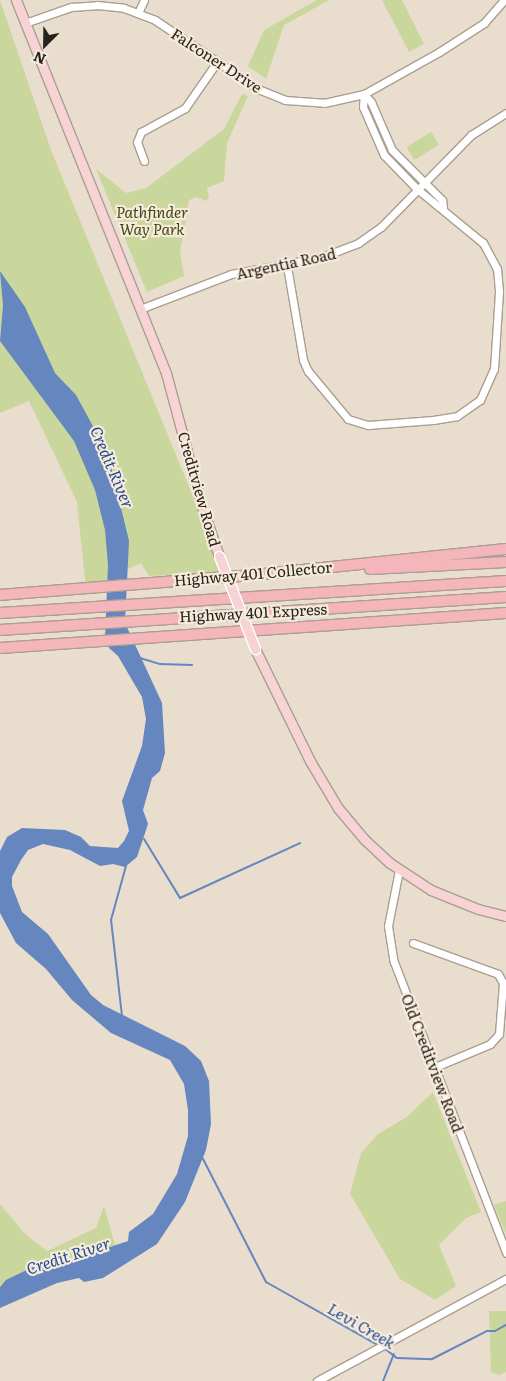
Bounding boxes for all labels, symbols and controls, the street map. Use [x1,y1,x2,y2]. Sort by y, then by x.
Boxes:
north arrow [20,20,70,70]
street label: Falconer Drive [168,24,266,96]
text: N [30,47,48,70]
park label: Pathfinder Way Park [116,202,188,237]
street label: Argentia Road [234,244,338,282]
water label: Credit River [87,423,139,511]
street label: Creditview Road [175,429,225,549]
street label: Highway 401 Collector [173,557,333,589]
street label: Highway 401 Express [179,599,327,625]
street label: Old Creditview Road [398,991,468,1135]
water label: Credit River [24,1232,112,1278]
water label: Levi Creek [325,1298,399,1352]

